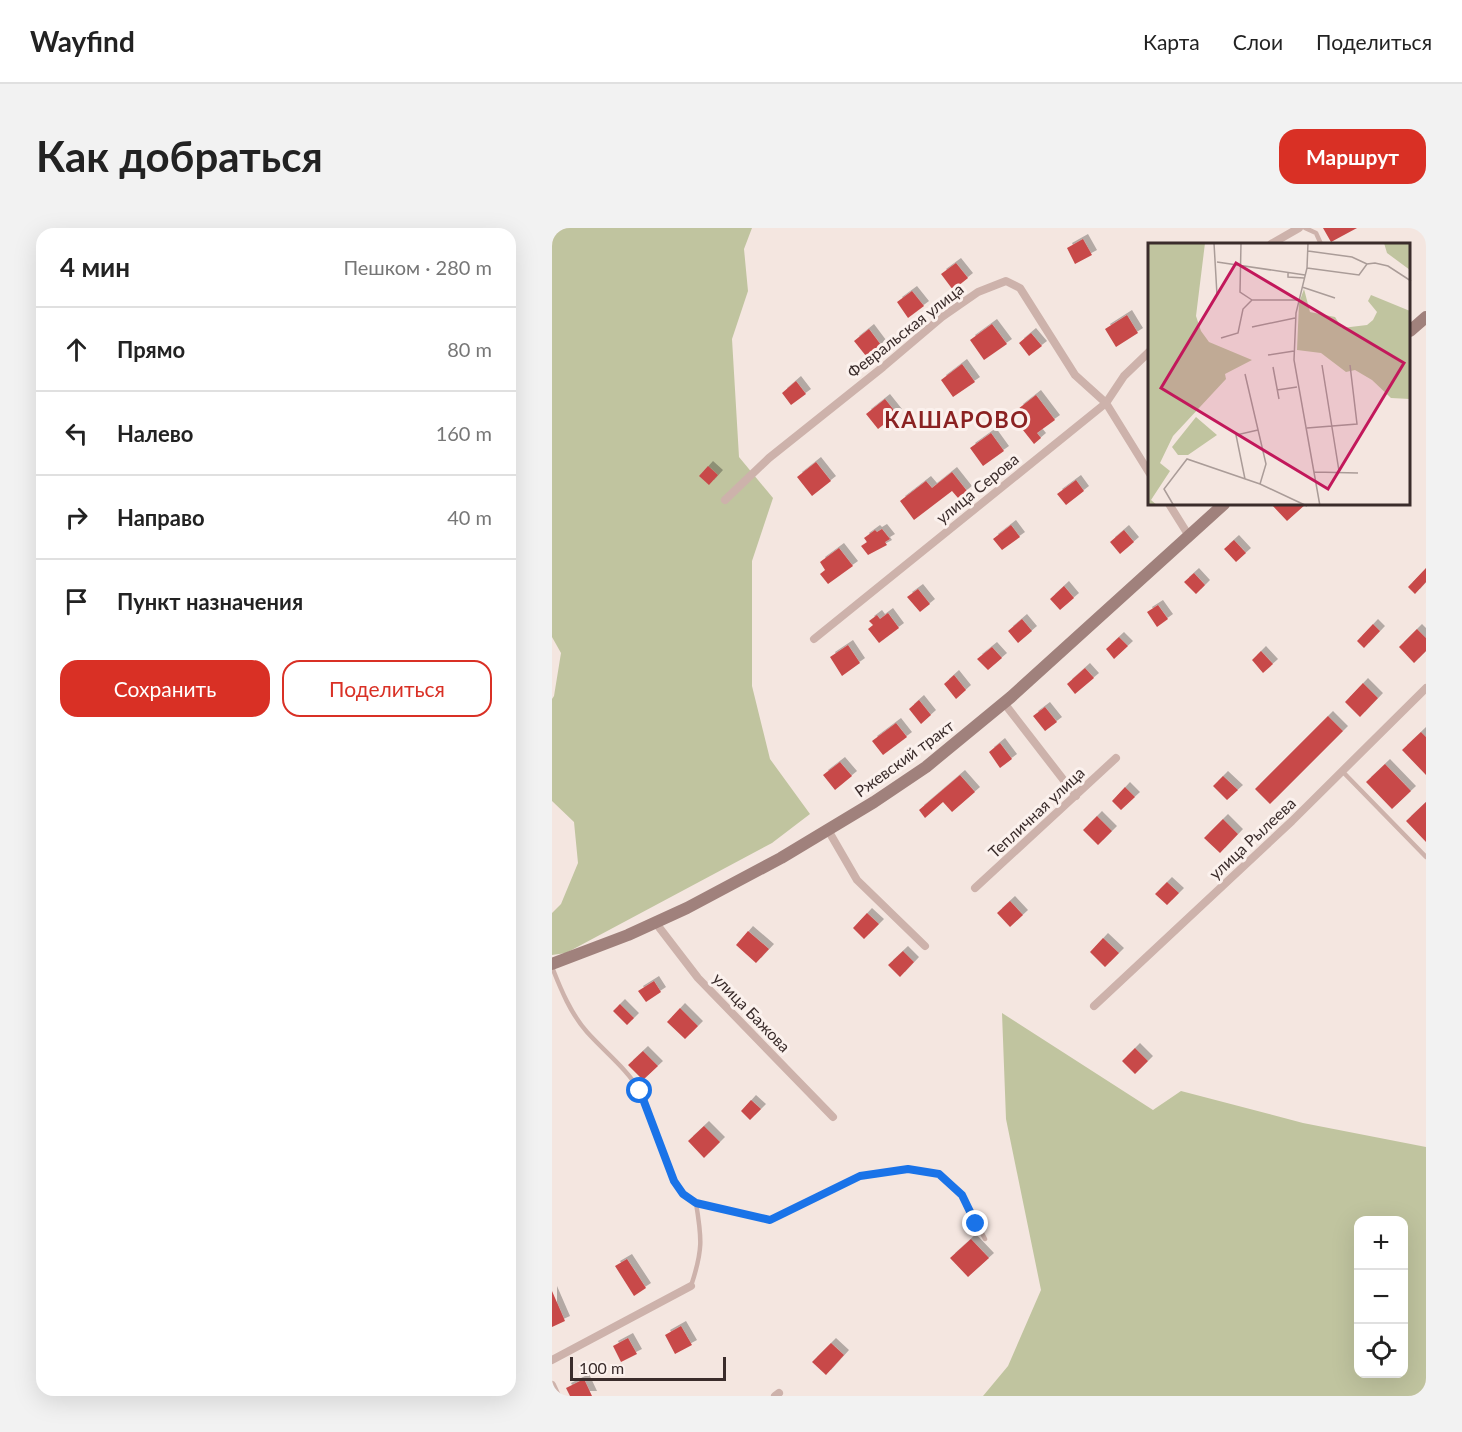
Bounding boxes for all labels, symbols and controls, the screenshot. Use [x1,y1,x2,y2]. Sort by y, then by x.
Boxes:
text: Wayfind [30,24,135,58]
text: Карта [1143,29,1200,54]
text: Слои [1233,29,1283,54]
text: Поделиться [1316,29,1432,54]
button: Маршрут [1279,129,1426,184]
text: Как добраться [36,131,323,181]
inset map [1148,243,1411,506]
text: 4 мин [60,251,130,283]
text: Пешком · 280 m [343,255,492,279]
street label: Февральская улица [843,279,967,381]
icon: ahead [60,333,93,366]
text: Прямо [117,336,185,363]
text: 80 m [447,337,492,361]
district label: КАШАРОВО [884,406,1030,433]
icon: left [60,417,93,450]
text: Налево [117,420,193,447]
text: 160 m [436,421,492,445]
street label: улица Серова [932,449,1022,527]
icon: right [60,501,93,534]
text: Направо [117,504,205,531]
text: 40 m [447,505,492,529]
icon: arrive [60,585,93,618]
text: Пункт назначения [117,588,303,615]
button: Сохранить [60,660,270,717]
button: Поделиться [282,660,492,717]
street label: Ржевский тракт [851,716,957,800]
street label: Тепличная улица [984,763,1088,861]
street label: улица Рылеева [1205,793,1299,883]
street label: улица Бажова [709,968,795,1056]
route start [626,1077,652,1103]
route end [962,1210,988,1236]
map controls [1354,1216,1408,1378]
button: + [1354,1216,1408,1270]
button: − [1354,1270,1408,1324]
button: locate [1354,1324,1408,1378]
scale bar [570,1354,726,1382]
text: 100 m [579,1358,624,1377]

